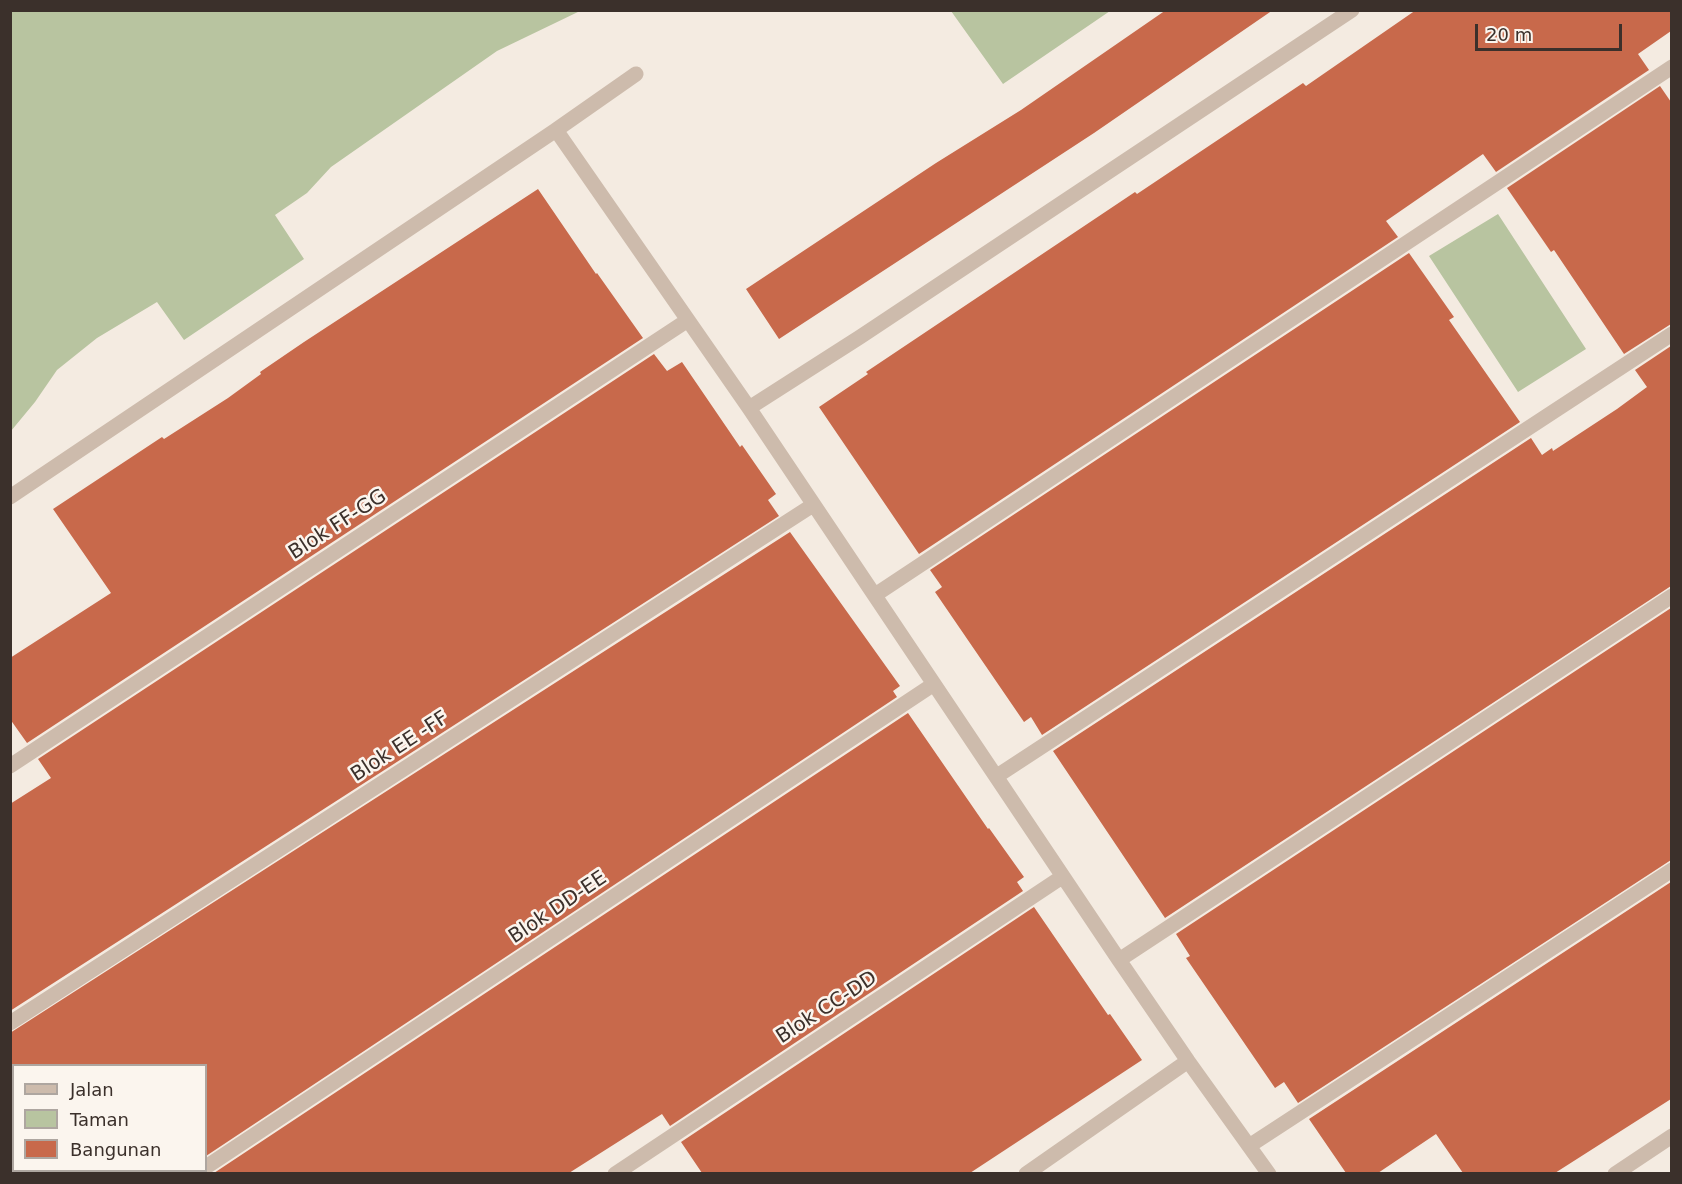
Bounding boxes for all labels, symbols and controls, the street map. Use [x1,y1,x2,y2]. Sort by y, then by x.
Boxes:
scale bar [1478,12,1625,50]
text: 20 m [1486,24,1532,45]
street label: Blok FF-GG [285,485,391,565]
street label: Blok EE -FF [347,707,453,787]
street label: Blok DD-EE [505,867,611,949]
street label: Blok CC-DD [772,967,882,1049]
legend [12,1064,207,1172]
text: Jalan [70,1079,114,1100]
text: Taman [70,1109,129,1130]
text: Bangunan [70,1139,161,1160]

